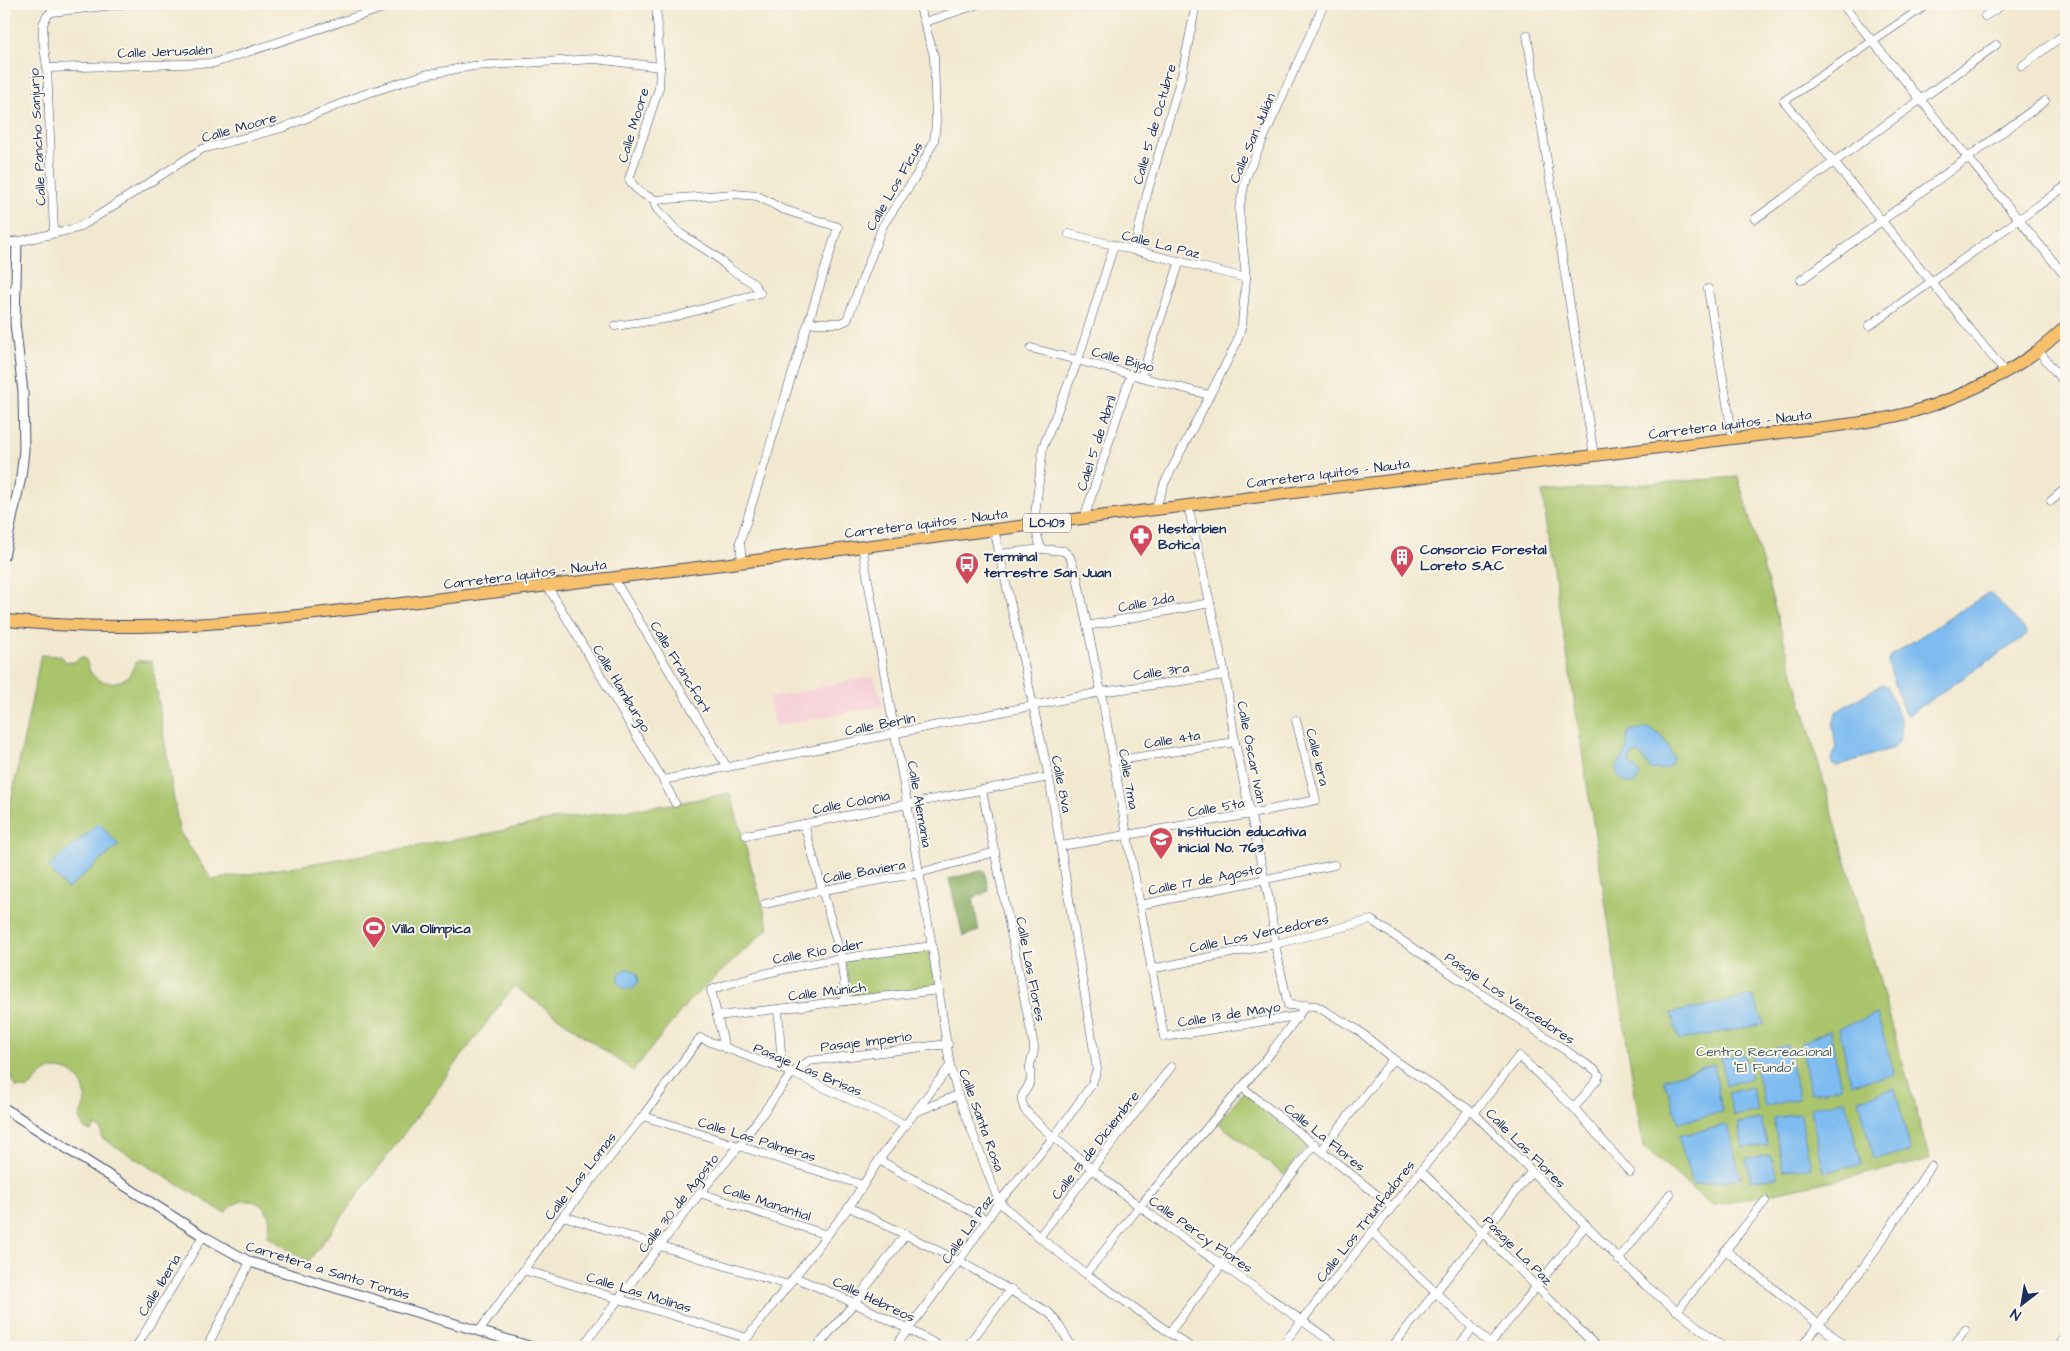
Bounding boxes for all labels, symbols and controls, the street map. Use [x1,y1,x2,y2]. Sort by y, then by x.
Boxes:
street label: Calle Jerusalén [117,40,213,64]
street label: Calle 5 de Octubre [1128,61,1182,187]
street label: Calle Pancho Sanjurjo [24,68,52,206]
street label: Calle Moore [613,85,655,165]
street label: Calle San Julián [1225,90,1281,187]
street label: Calle Moore [199,108,280,148]
street label: Calle Los Ficus [861,138,928,235]
street label: Calle La Paz [1120,226,1202,264]
street label: Calle Bijao [1089,342,1156,378]
street label: Calel 5 de Abril [1072,393,1122,494]
street label: Carretera Iquitos - Nauta [1647,405,1813,445]
street label: Carretera Iquitos - Nauta [1245,454,1411,494]
street label: Carretera Iquitos - Nauta [843,504,1009,544]
road number: LO-103 [1023,514,1071,532]
place label: Hestarbien Botica [1158,519,1226,555]
pharmacy icon: Hestarbien Botica [1128,523,1154,557]
place label: Consorcio Forestal Loreto S.A.C [1420,540,1548,576]
building icon: Consorcio Forestal Loreto S.A.C [1389,544,1415,578]
place label: Terminal terrestre San Juan [983,547,1111,583]
bus stop icon: Terminal terrestre San Juan [954,551,980,585]
street label: Carretera Iquitos - Nauta [442,555,608,595]
street label: Calle 2da [1116,588,1176,618]
street label: Calle Fráncfort [645,618,716,718]
street label: Calle Hamburgo [587,641,655,736]
street label: Calle 3ra [1132,658,1191,686]
street label: Calle Óscar Iván [1231,699,1271,805]
street label: Calle Berlín [843,708,917,742]
street label: Calle 4ta [1142,726,1202,754]
street label: Calle 1era [1300,726,1334,788]
street label: Calle 7ma [1113,747,1143,811]
street label: Calle 8va [1046,754,1076,815]
street label: Calle Alemania [902,759,936,849]
street label: Calle Colonia [811,786,892,820]
street label: Calle 5ta [1186,793,1246,823]
place label: Institución educativa inicial No. 763 [1178,822,1307,858]
school or university icon: Institución educativa inicial No. 763 [1148,826,1174,860]
street label: Calle Baviera [821,855,907,889]
street label: Calle 17 de Agosto [1147,859,1264,901]
street label: Calle Los Vencedores [1188,909,1331,959]
sports icon: Villa Olímpica [361,915,387,949]
street label: Calle Las Flores [1010,915,1050,1023]
place label: Villa Olímpica [391,919,471,939]
street label: Calle Río Oder [771,934,866,970]
street label: Pasaje Los Vencedores [1440,948,1579,1050]
street label: Calle Múnich [787,977,867,1007]
street label: Calle 13 de Mayo [1176,997,1282,1033]
street label: Pasaje Imperio [819,1026,913,1058]
street label: Pasaje Las Brisas [750,1038,865,1102]
park label: Centro Recreacional “El Fundo” [1696,1042,1832,1078]
street label: Calle Santa Rosa [953,1066,1009,1175]
street label: Calle 13 de Diciembre [1047,1087,1145,1204]
street label: Calle La Flores [1280,1099,1369,1177]
street label: Calle Las Flores [1481,1104,1570,1193]
street label: Calle Las Palmeras [695,1112,818,1167]
street label: Calle Las Lomas [540,1128,622,1225]
street label: Calle 30 de Agosto [634,1150,724,1258]
street label: Calle Los Triunfadores [1312,1156,1420,1287]
street label: Calle Manantial [720,1179,813,1227]
street label: Calle La Paz [937,1191,999,1268]
street label: Calle Percy Flores [1144,1191,1257,1278]
street label: Pasaje La Paz [1478,1211,1557,1290]
street label: Carretera a Santo Tomás [243,1236,412,1305]
street label: Calle Iberia [133,1251,186,1320]
street label: Calle Las Molinas [584,1267,694,1318]
street label: Calle Hebreos [829,1272,918,1328]
north arrow [1998,1278,2048,1328]
text: N [2007,1303,2025,1325]

